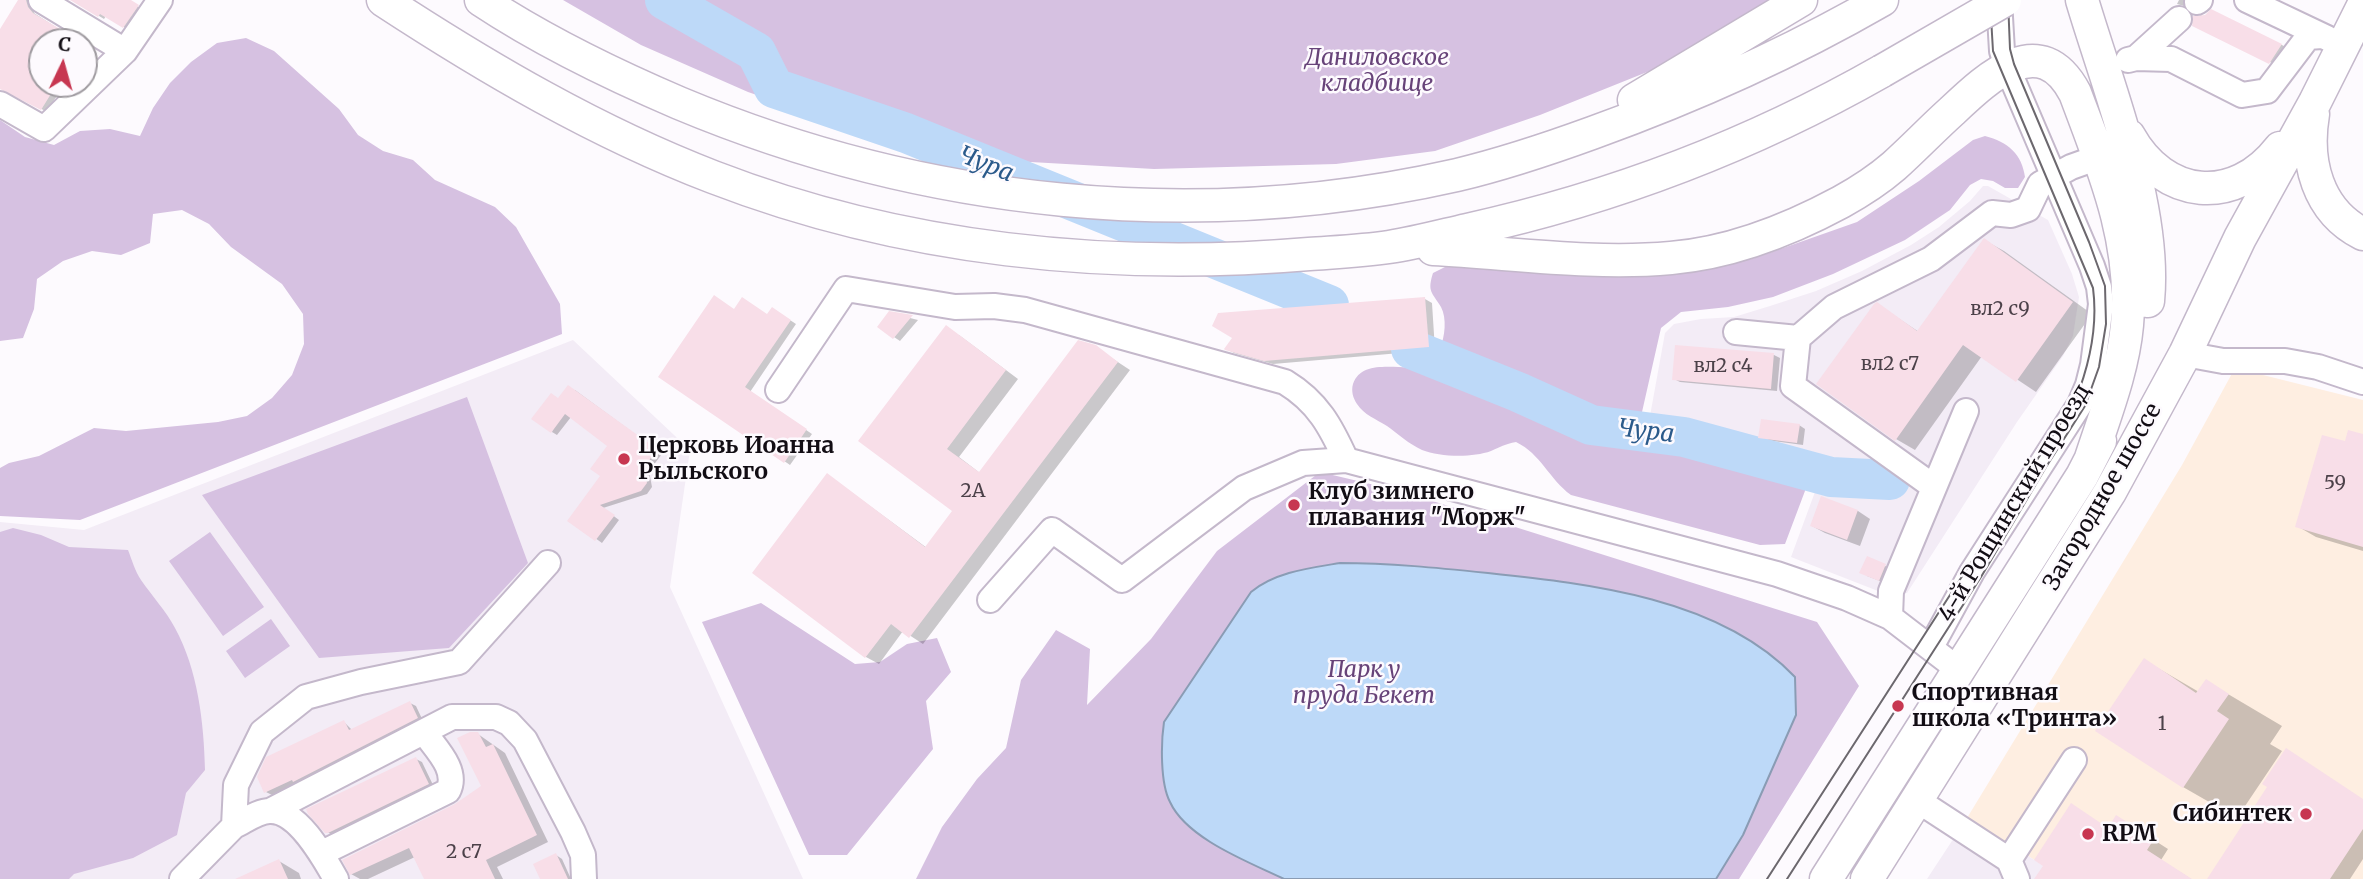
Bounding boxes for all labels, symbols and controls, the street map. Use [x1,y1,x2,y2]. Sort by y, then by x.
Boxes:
north arrow [28,28,98,98]
text: С [57,32,72,57]
park label: Даниловское кладбище [1305,44,1449,98]
water label: Чура [955,141,1017,189]
house number: вл2 с9 [1970,299,2030,321]
house number: вл2 с7 [1861,354,1919,376]
house number: вл2 с4 [1694,356,1752,378]
street label: 4-й Рощинский проезд [1933,379,2097,627]
street label: Загородное шоссе [2038,399,2168,595]
water label: Чура [1616,414,1676,450]
place label: Церковь Иоанна Рыльского [638,432,834,486]
marker: Церковь Иоанна Рыльского [616,451,632,467]
house number: 59 [2324,473,2346,495]
place label: Клуб зимнего плавания "Морж" [1308,478,1526,532]
house number: 2А [961,481,985,503]
marker: Клуб зимнего плавания "Морж" [1286,497,1302,513]
park label: Парк у пруда Бекет [1293,656,1435,710]
place label: Спортивная школа «Тринта» [1912,679,2117,733]
marker: Спортивная школа «Тринта» [1890,698,1906,714]
house number: 1 [2158,714,2166,736]
place label: Сибинтек [2173,800,2292,828]
marker: Сибинтек [2298,806,2314,822]
place label: RPM [2102,820,2157,848]
marker: RPM [2080,826,2096,842]
house number: 2 с7 [446,842,482,864]

